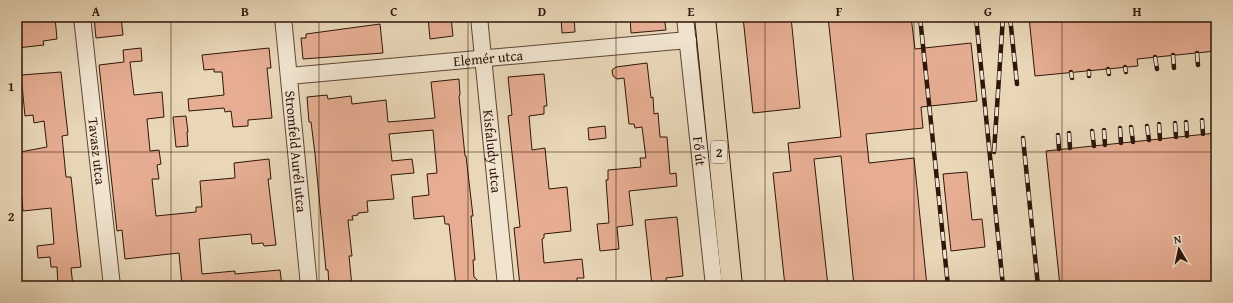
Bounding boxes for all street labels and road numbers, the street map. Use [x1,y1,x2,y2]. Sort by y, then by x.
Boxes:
street label: Elemér utca [452,45,524,71]
street label: Stromfeld Aurél utca [280,90,312,214]
street label: Kisfaludy utca [478,109,507,194]
street label: Tavasz utca [83,117,111,186]
street label: Fő út [688,135,711,167]
road number: 2 [711,141,727,163]

